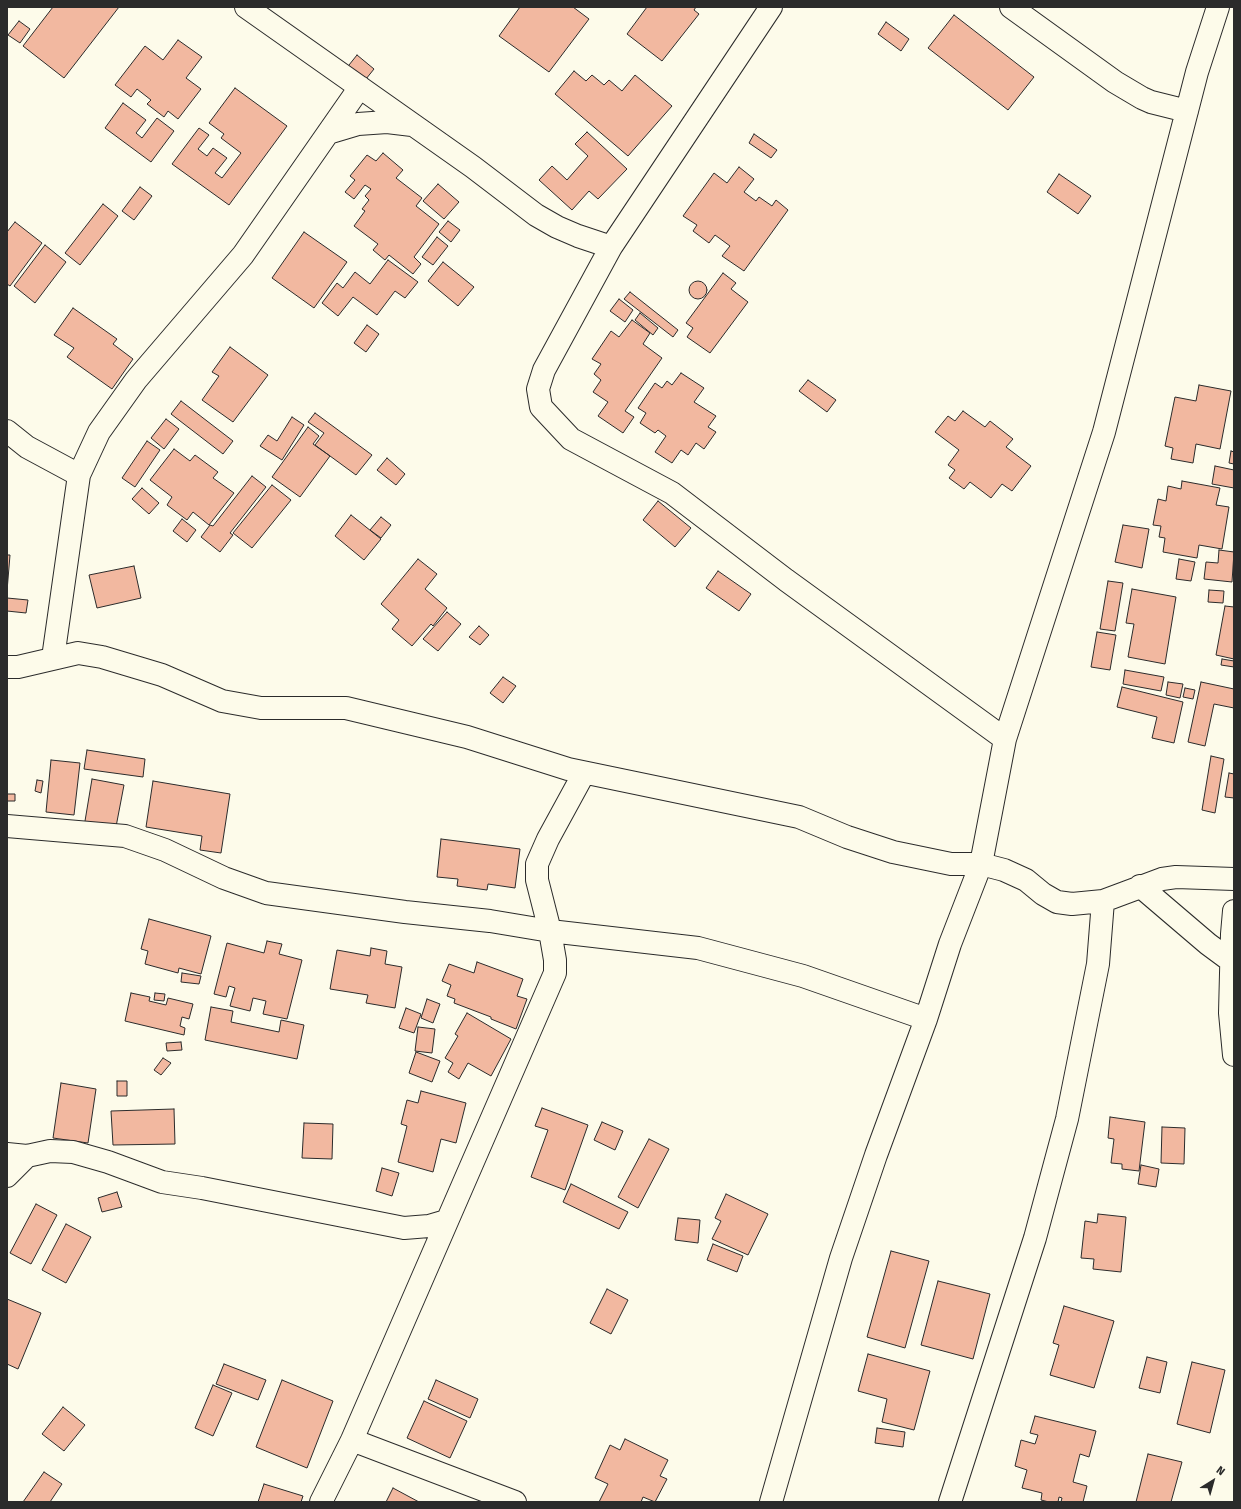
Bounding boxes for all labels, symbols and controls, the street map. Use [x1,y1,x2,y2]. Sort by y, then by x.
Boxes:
north arrow [1193,1461,1233,1501]
text: N [1214,1464,1227,1478]

